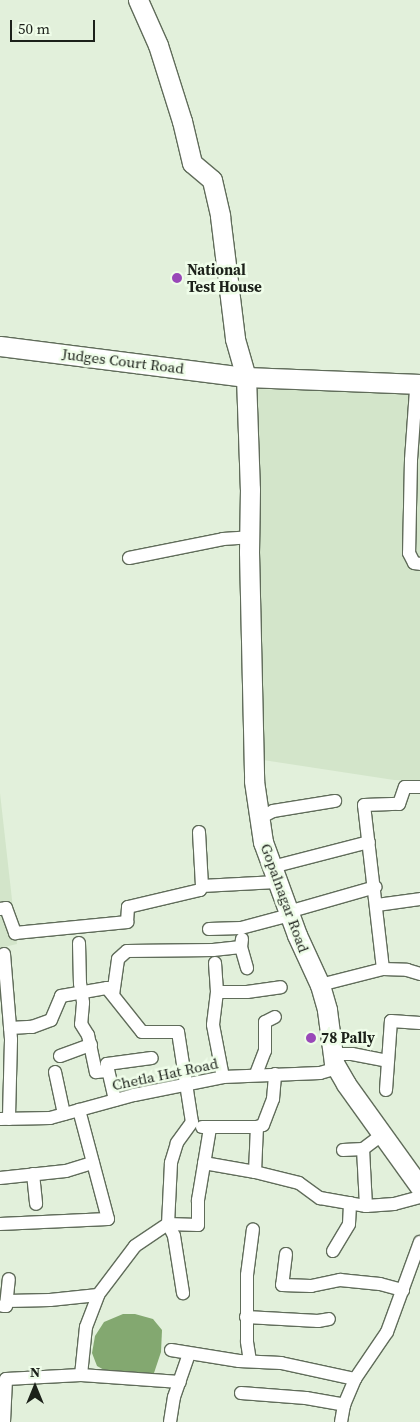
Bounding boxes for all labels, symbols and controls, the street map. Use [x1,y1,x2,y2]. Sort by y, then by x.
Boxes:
scale bar [12,10,98,42]
text: 50 m [18,18,50,39]
place label: National Test House [187,260,262,295]
marker: National Test House [171,272,183,284]
street label: Judges Court Road [61,345,185,377]
street label: Gopalnagar Road [257,841,313,955]
place label: 78 Pally [321,1029,375,1047]
marker: 78 Pally [305,1032,317,1044]
street label: Chetla Hat Road [110,1054,220,1094]
north arrow [10,1362,60,1412]
text: N [30,1362,40,1382]

